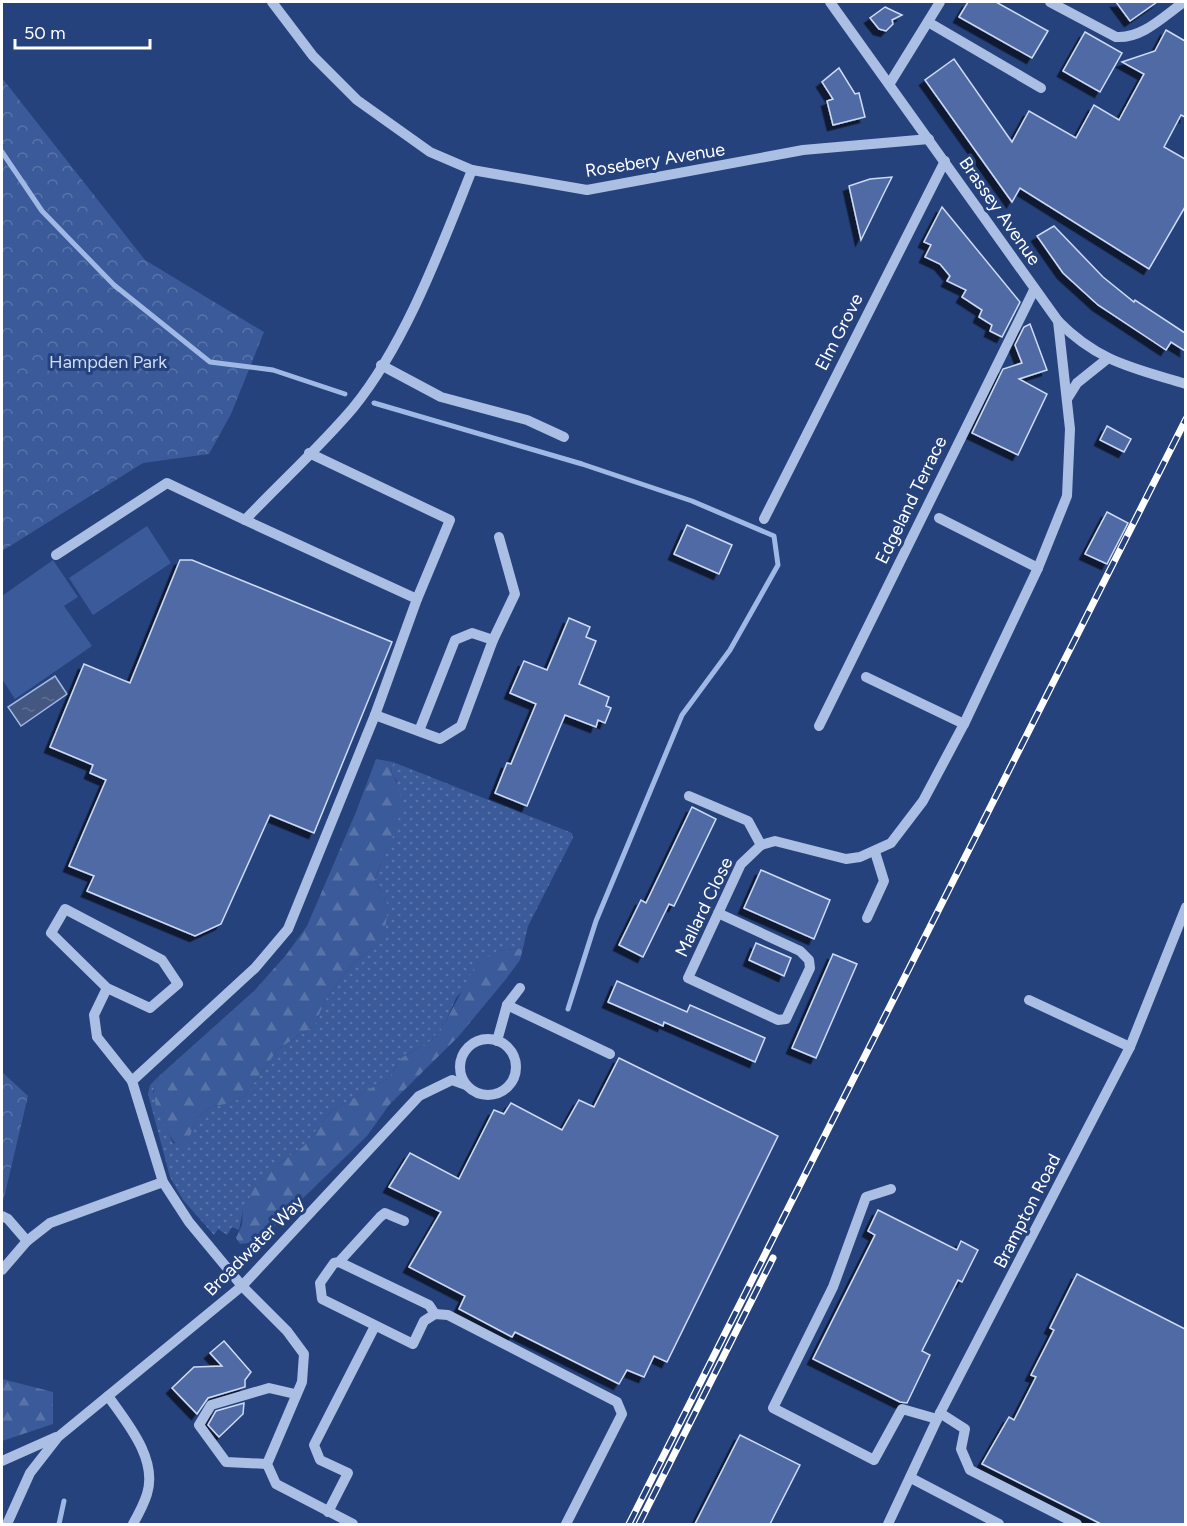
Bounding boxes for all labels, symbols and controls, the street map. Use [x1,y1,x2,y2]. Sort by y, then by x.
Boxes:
scale bar [15,12,150,50]
text: 50 m [24,22,66,44]
street label: Rosebery Avenue [584,138,727,182]
street label: Brassey Avenue [954,153,1046,270]
street label: Elm Grove [810,290,868,374]
park label: Hampden Park [49,351,167,373]
street label: Edgeland Terrace [871,432,952,567]
street label: Mallard Close [670,853,738,960]
street label: Brampton Road [989,1150,1065,1272]
street label: Broadwater Way [199,1191,309,1301]

